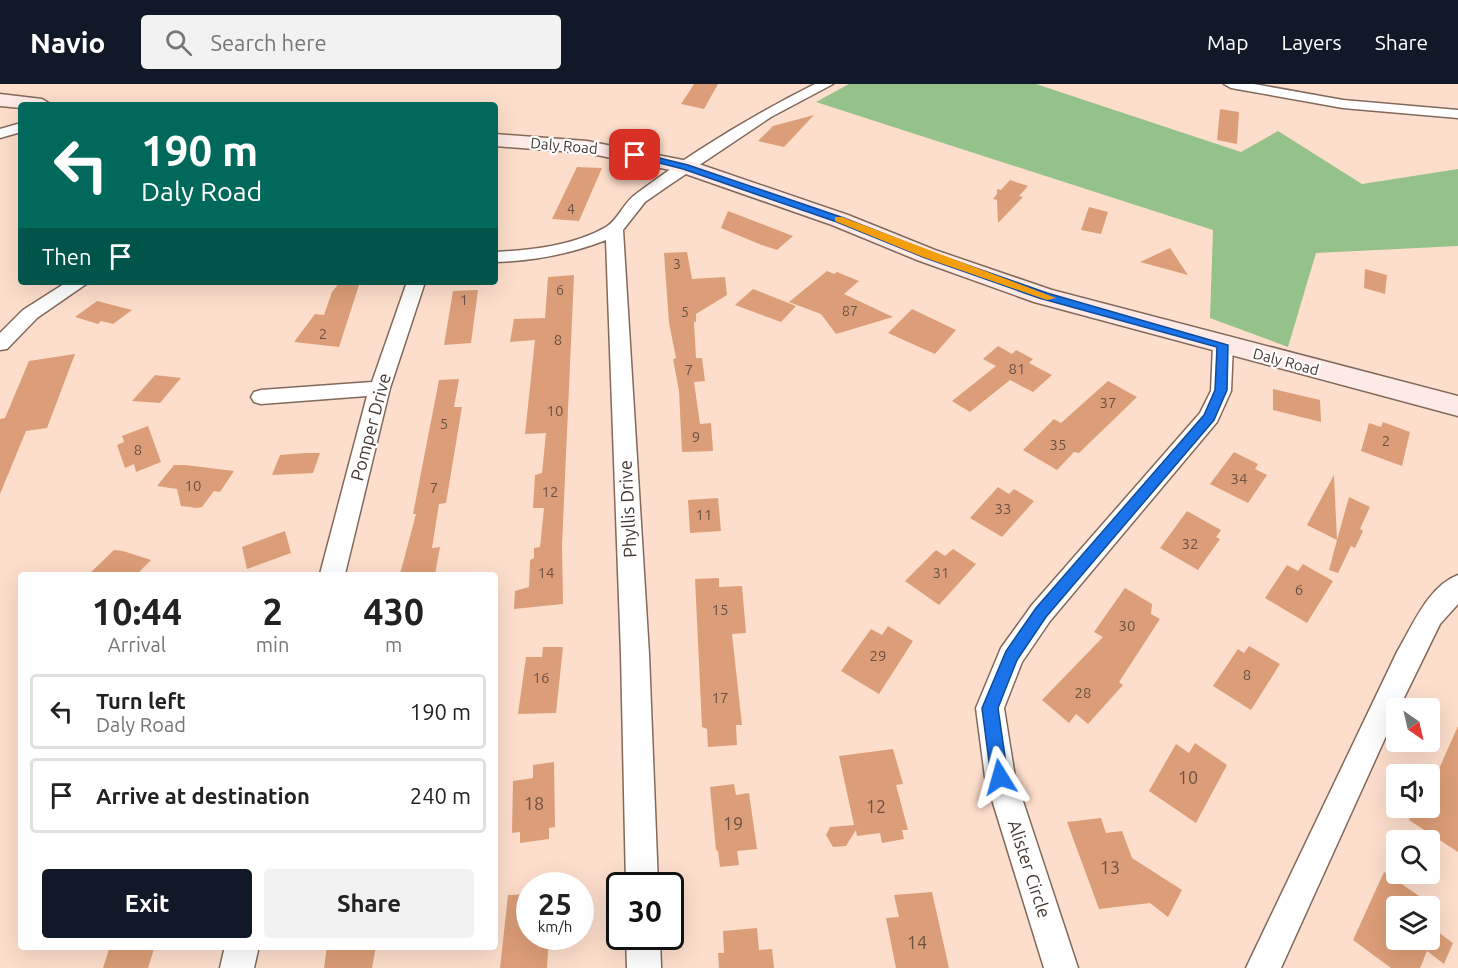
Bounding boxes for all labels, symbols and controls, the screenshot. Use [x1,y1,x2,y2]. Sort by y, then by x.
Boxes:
search box [141,15,561,69]
icon: search [162,26,195,59]
text: Navio [30,27,105,58]
text: Search here [210,30,327,55]
text: Map [1207,30,1248,54]
text: Layers [1281,30,1342,54]
text: Share [1375,30,1428,54]
icon: left [42,126,120,204]
text: 190 m [141,127,258,174]
pin [609,129,660,180]
street label: Daly Road [530,134,598,157]
icon: arrive [618,138,651,171]
text: Daly Road [141,176,262,206]
house number: 4 [567,201,575,217]
icon: arrive [104,240,137,273]
text: Then [42,244,92,269]
house number: 3 [673,256,681,272]
house number: 6 [556,282,564,298]
house number: 1 [460,292,468,308]
house number: 87 [842,303,858,319]
house number: 5 [681,304,689,320]
house number: 2 [319,325,327,342]
house number: 8 [554,331,562,348]
street label: Daly Road [1251,345,1321,378]
house number: 81 [1009,360,1025,377]
house number: 7 [685,361,693,378]
street label: Pomper Drive [346,371,394,483]
house number: 37 [1100,394,1116,411]
house number: 10 [547,402,563,419]
house number: 5 [440,415,448,432]
house number: 9 [692,428,700,445]
house number: 2 [1382,432,1390,449]
house number: 35 [1050,436,1066,453]
house number: 8 [134,441,142,458]
street label: Phyllis Drive [614,460,640,558]
house number: 34 [1231,470,1247,487]
house number: 10 [185,477,201,494]
house number: 7 [430,479,438,496]
house number: 12 [542,483,558,500]
house number: 33 [995,500,1011,517]
house number: 11 [696,506,712,523]
house number: 32 [1182,535,1198,552]
house number: 14 [538,564,554,581]
house number: 31 [933,564,949,581]
house number: 6 [1295,581,1303,598]
text: 10:44 [92,591,182,632]
text: 2 [262,591,283,632]
text: 430 [363,591,424,632]
house number: 15 [712,601,728,618]
house number: 30 [1119,617,1135,634]
text: Arrival [108,633,166,656]
text: min [256,633,289,656]
text: m [385,633,402,656]
house number: 29 [870,647,886,664]
house number: 8 [1243,666,1251,683]
house number: 16 [533,669,549,686]
house number: 28 [1075,684,1091,701]
text: Turn left [96,688,186,713]
house number: 17 [712,689,728,706]
icon: left [45,695,78,728]
north arrow [1386,698,1440,752]
map controls [1386,698,1440,950]
text: 190 m [410,699,471,724]
text: Daly Road [96,713,186,736]
position arrow [968,745,1032,809]
button: sound [1386,764,1440,818]
house number: 10 [1178,767,1198,787]
icon: arrive [45,779,78,812]
text: Arrive at destination [96,783,310,808]
text: 240 m [410,783,471,808]
house number: 18 [524,793,544,813]
house number: 12 [866,796,886,816]
house number: 19 [723,813,743,833]
street label: Alister Circle [1005,817,1055,920]
button: search [1386,830,1440,884]
house number: 13 [1100,857,1120,877]
button: Exit [42,869,252,938]
button: Share [264,869,474,938]
speed limit sign: 30 [606,872,684,950]
text: 25 [538,887,572,921]
button: layers [1386,896,1440,950]
text: km/h [538,918,572,935]
house number: 14 [907,932,927,952]

